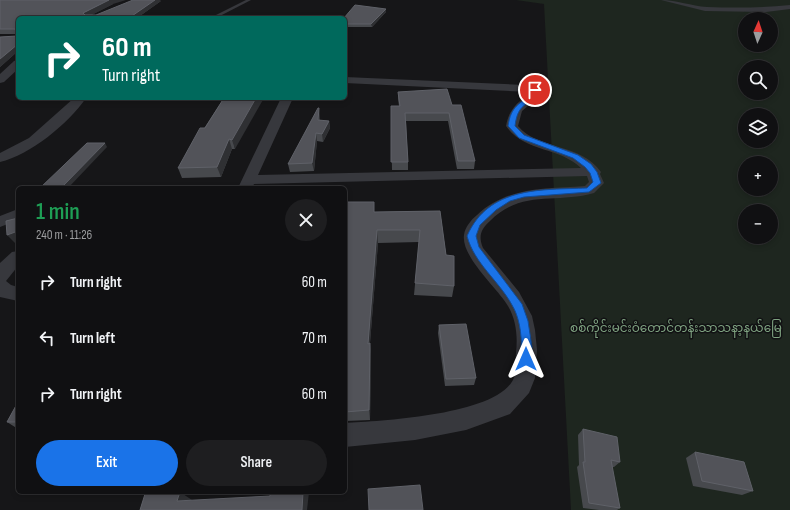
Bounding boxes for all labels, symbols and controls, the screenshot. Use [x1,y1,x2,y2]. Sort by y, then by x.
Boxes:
north arrow [738,12,778,52]
map controls [738,12,778,244]
text: 60 m [102,31,151,64]
icon: right [36,32,88,84]
button: search [738,60,778,100]
text: Turn right [102,65,160,86]
pin [518,73,552,107]
icon: arrive [524,79,546,101]
button: layers [738,108,778,148]
button: + [738,156,778,196]
text: 1 min [36,197,80,226]
button: close [285,199,327,241]
button: − [738,204,778,244]
text: 240 m · 11:26 [36,227,92,243]
icon: right [36,271,58,293]
text: Turn right [70,273,122,292]
text: 60 m [302,273,327,292]
park label: စစ်ကိုင်းမင်းဝံတောင်တန်းသာသနာ့နယ်မြေ [570,319,782,338]
icon: left [36,327,58,349]
text: Turn left [70,329,115,348]
text: 70 m [302,329,327,348]
position arrow [505,338,547,380]
icon: right [36,383,58,405]
text: Turn right [70,385,122,404]
text: 60 m [302,385,327,404]
button: Exit [36,440,178,486]
button: Share [186,440,327,486]

